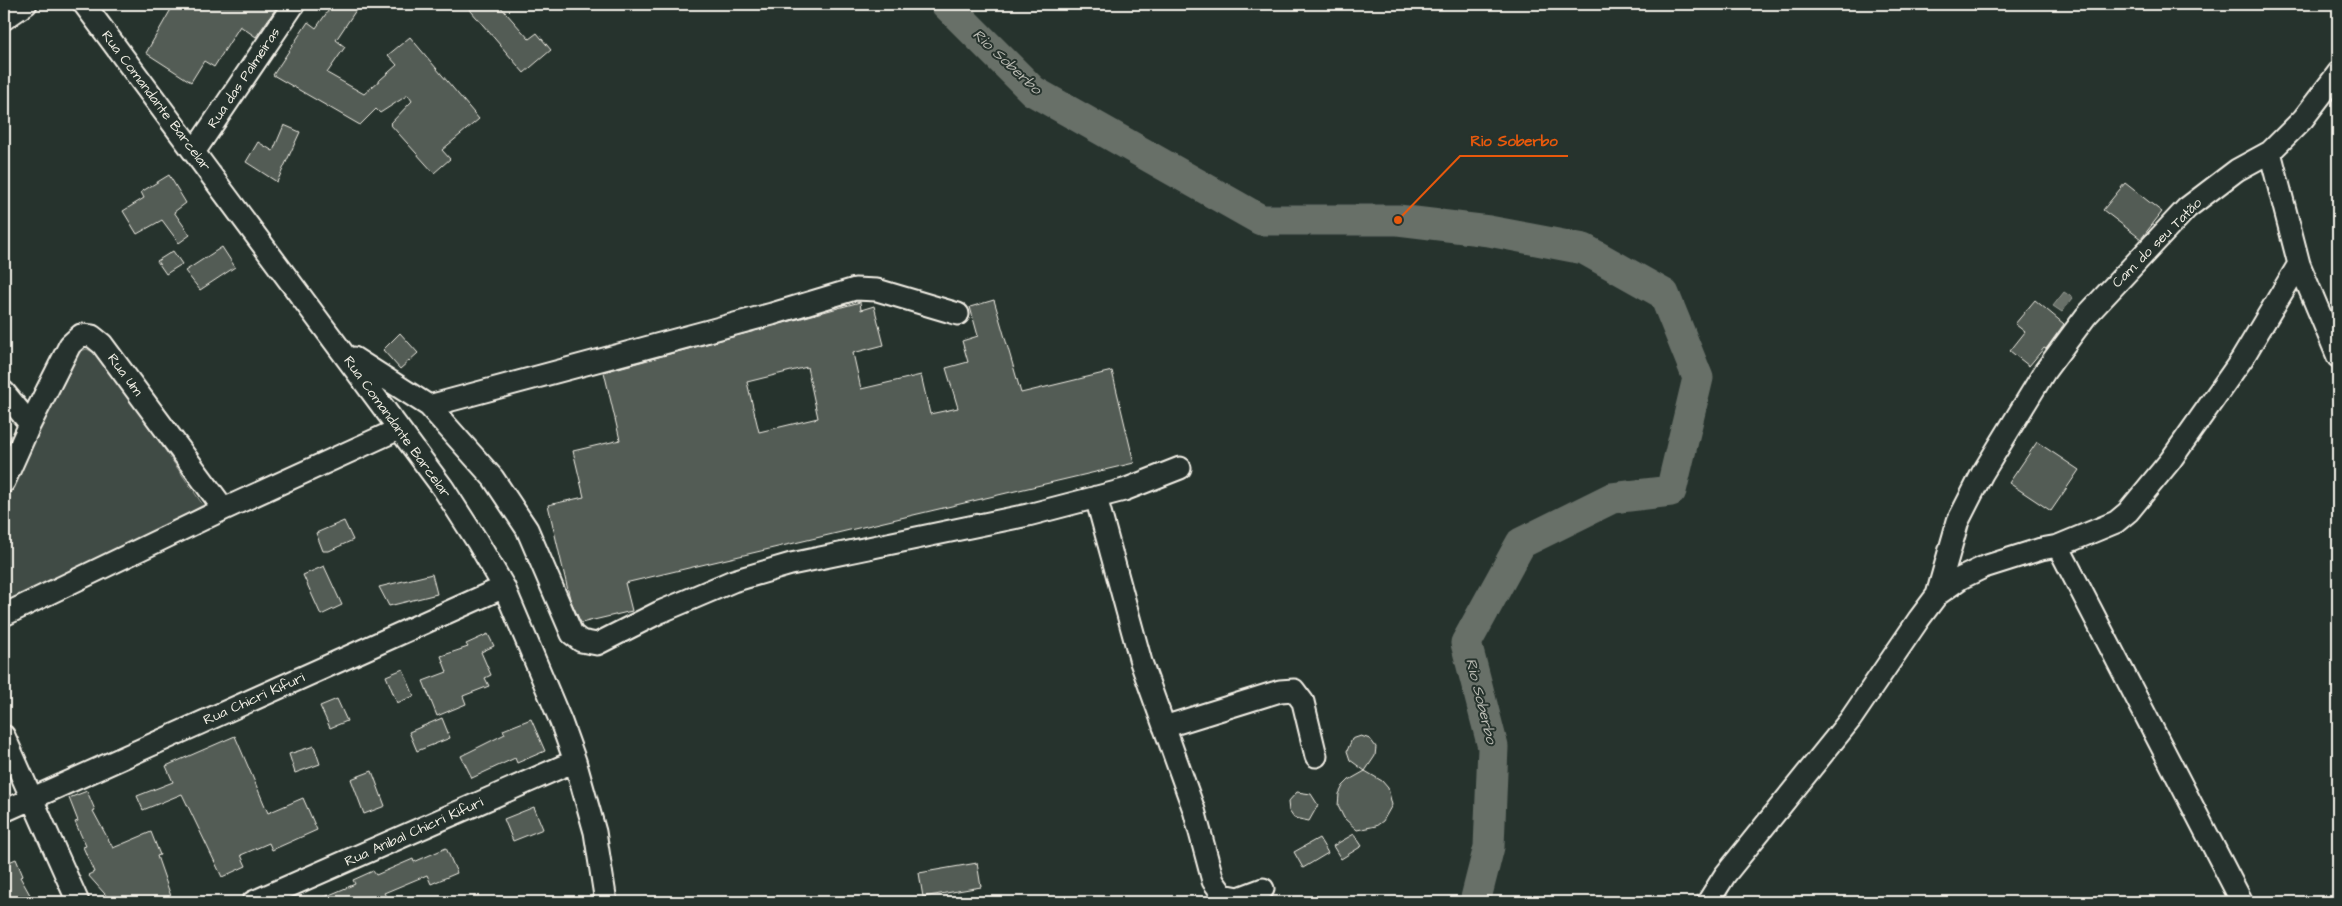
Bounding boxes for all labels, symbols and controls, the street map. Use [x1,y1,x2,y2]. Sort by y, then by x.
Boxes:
street label: Rua das Palmeiras [203,24,285,132]
water label: Rio Soberbo [968,25,1047,100]
street label: Rua Comandante Barcelar [97,27,216,176]
callout: Rio Soberbo [1460,126,1568,156]
text: Rio Soberbo [1470,131,1558,152]
street label: Cam. do seu Tatão [2108,193,2207,292]
street label: Rua Um [102,350,148,400]
street label: Rua Comandante Barcelar [339,352,456,502]
water label: Rio Soberbo [1460,656,1502,747]
street label: Rua Chicri Kifuri [200,668,308,730]
street label: Rua Anibal Chicri Kifuri [341,792,487,872]

